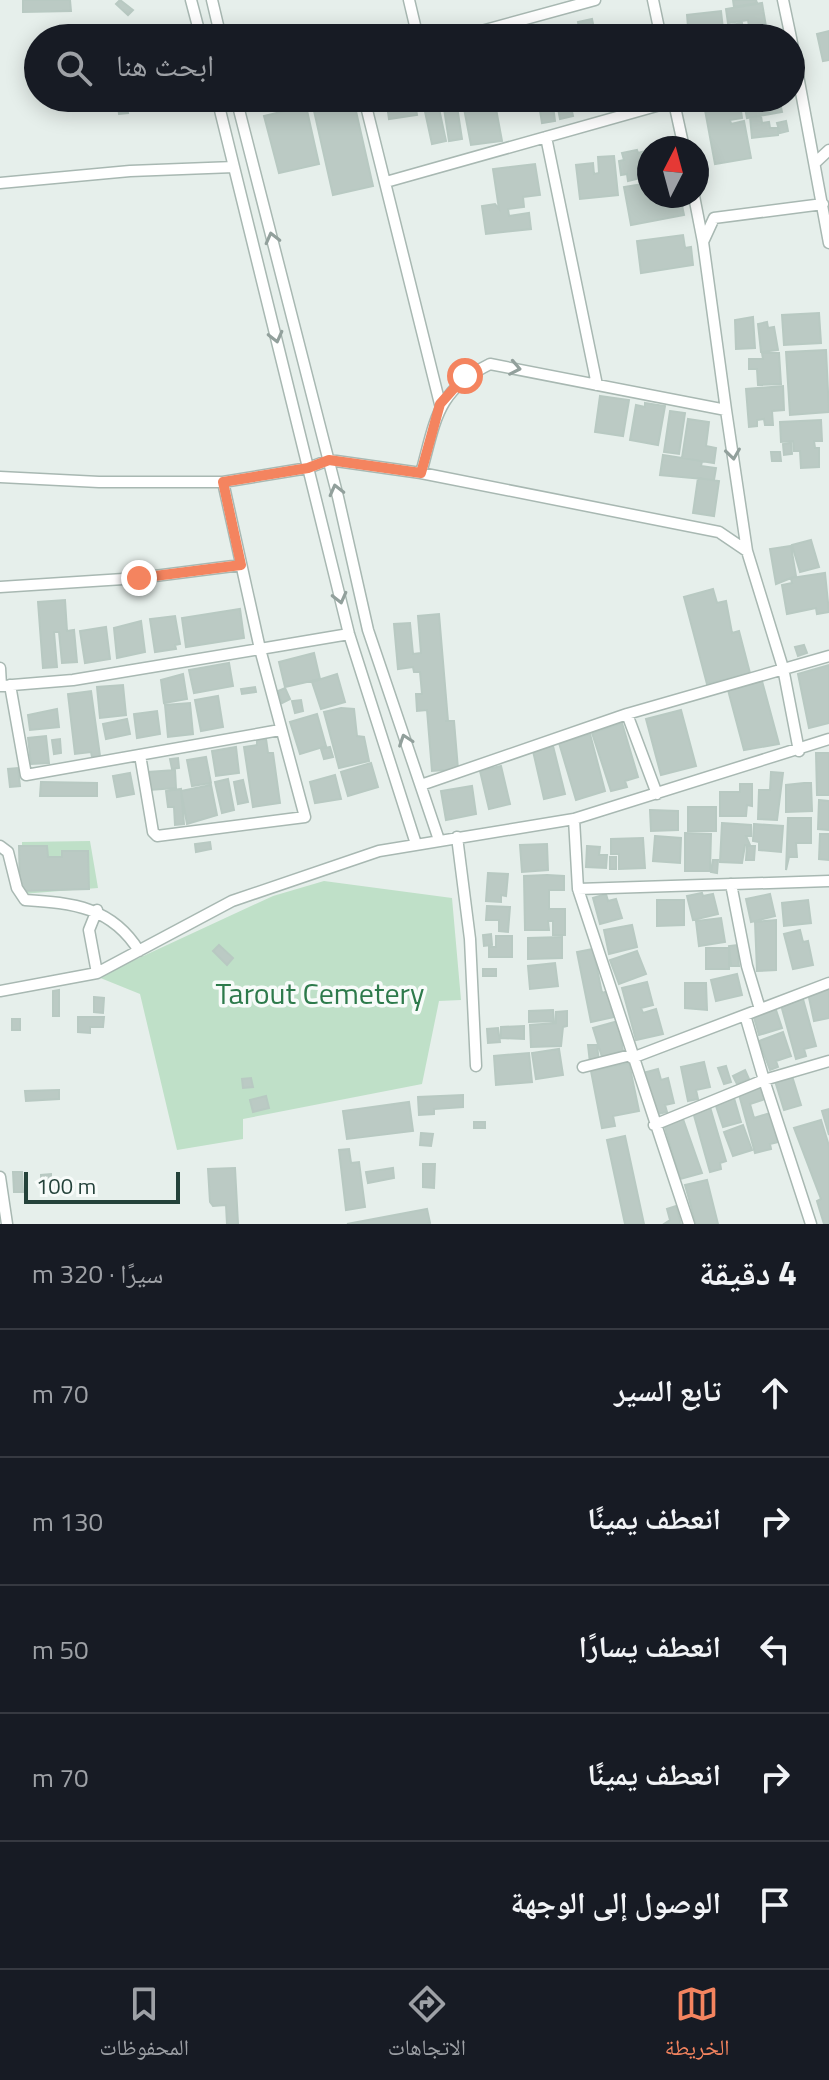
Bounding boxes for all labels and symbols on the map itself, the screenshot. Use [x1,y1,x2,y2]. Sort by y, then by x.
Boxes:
north arrow [637,136,709,208]
one-way arrow [264,231,281,245]
one-way arrow [266,330,283,343]
route start [447,358,483,394]
one-way arrow [508,359,521,376]
one-way arrow [724,447,741,461]
one-way arrow [329,483,346,497]
route end [121,560,157,596]
one-way arrow [331,590,348,604]
one-way arrow [398,734,414,748]
park label: Tarout Cemetery [216,970,424,1016]
scale bar [24,1168,180,1204]

